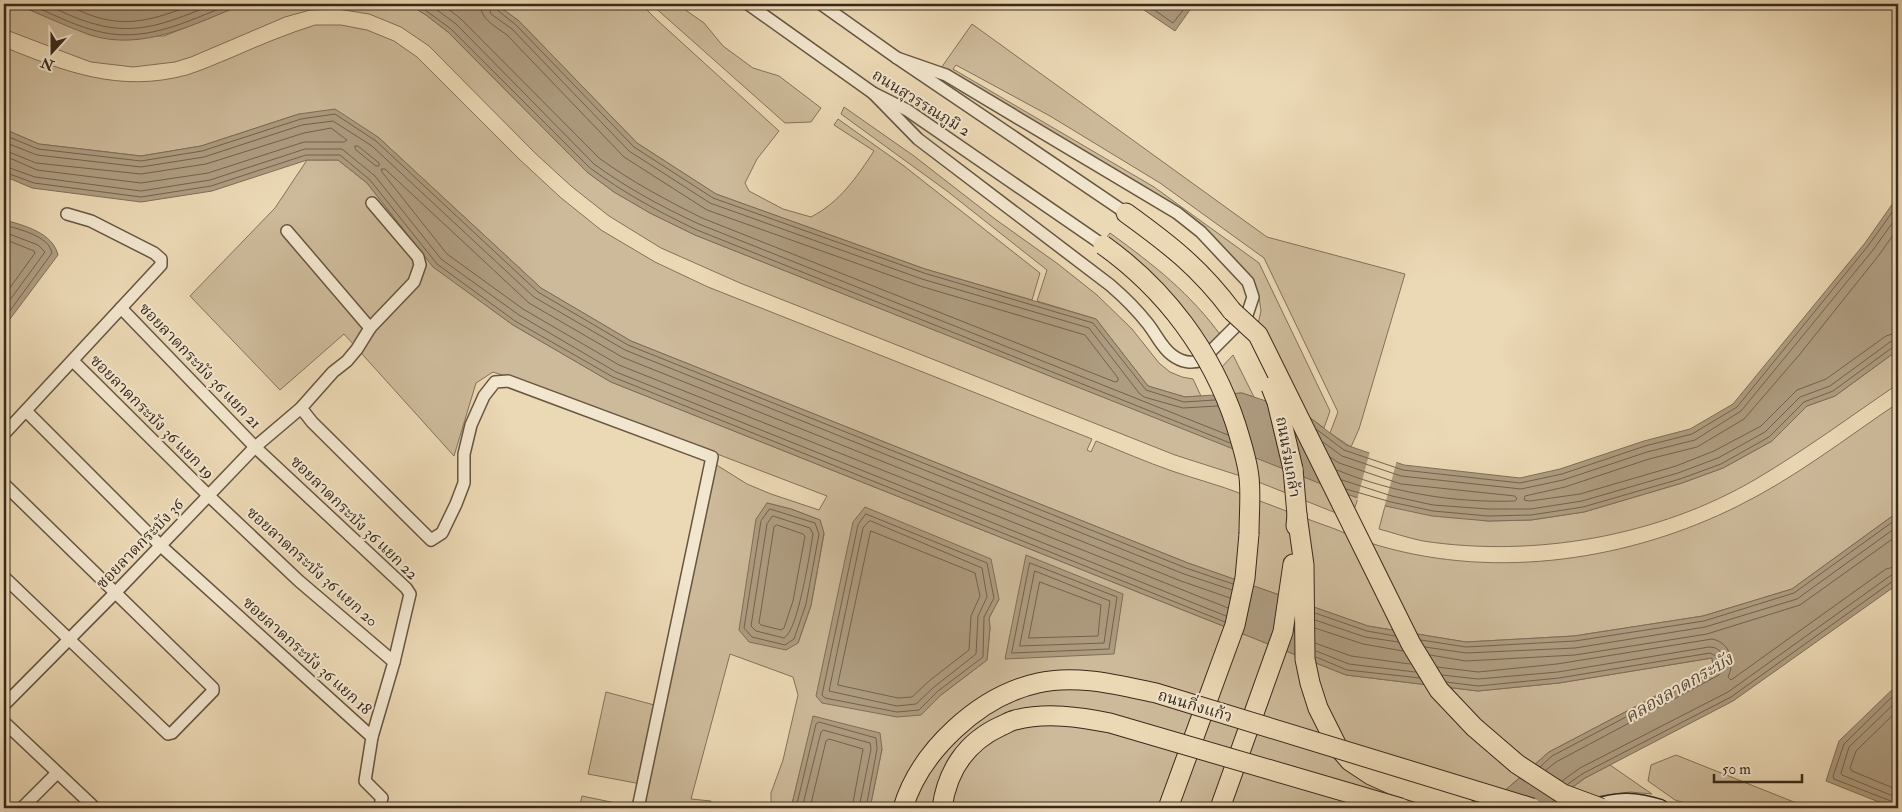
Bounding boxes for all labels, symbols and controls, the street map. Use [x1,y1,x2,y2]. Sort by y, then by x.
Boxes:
north arrow [28,28,78,78]
text: N [38,53,57,74]
street label: ถนนสุวรรณภูมิ 2 [868,65,974,142]
street label: ซอยลาดกระบัง 36 แยก 21 [135,299,265,433]
street label: ซอยลาดกระบัง 36 แยก 19 [86,351,218,483]
street label: ถนนร่มเกล้า [1271,415,1305,499]
street label: ซอยลาดกระบัง 36 แยก 22 [286,452,422,584]
street label: ซอยลาดกระบัง 36 [92,494,189,593]
street label: ซอยลาดกระบัง 36 แยก 20 [242,503,382,631]
street label: ซอยลาดกระบัง 36 แยก 18 [238,593,376,720]
water label: คลองลาดกระบัง [1621,647,1738,728]
street label: ถนนกิ่งแก้ว [1155,684,1235,727]
scale bar [1714,752,1802,784]
text: 50 m [1722,760,1751,779]

